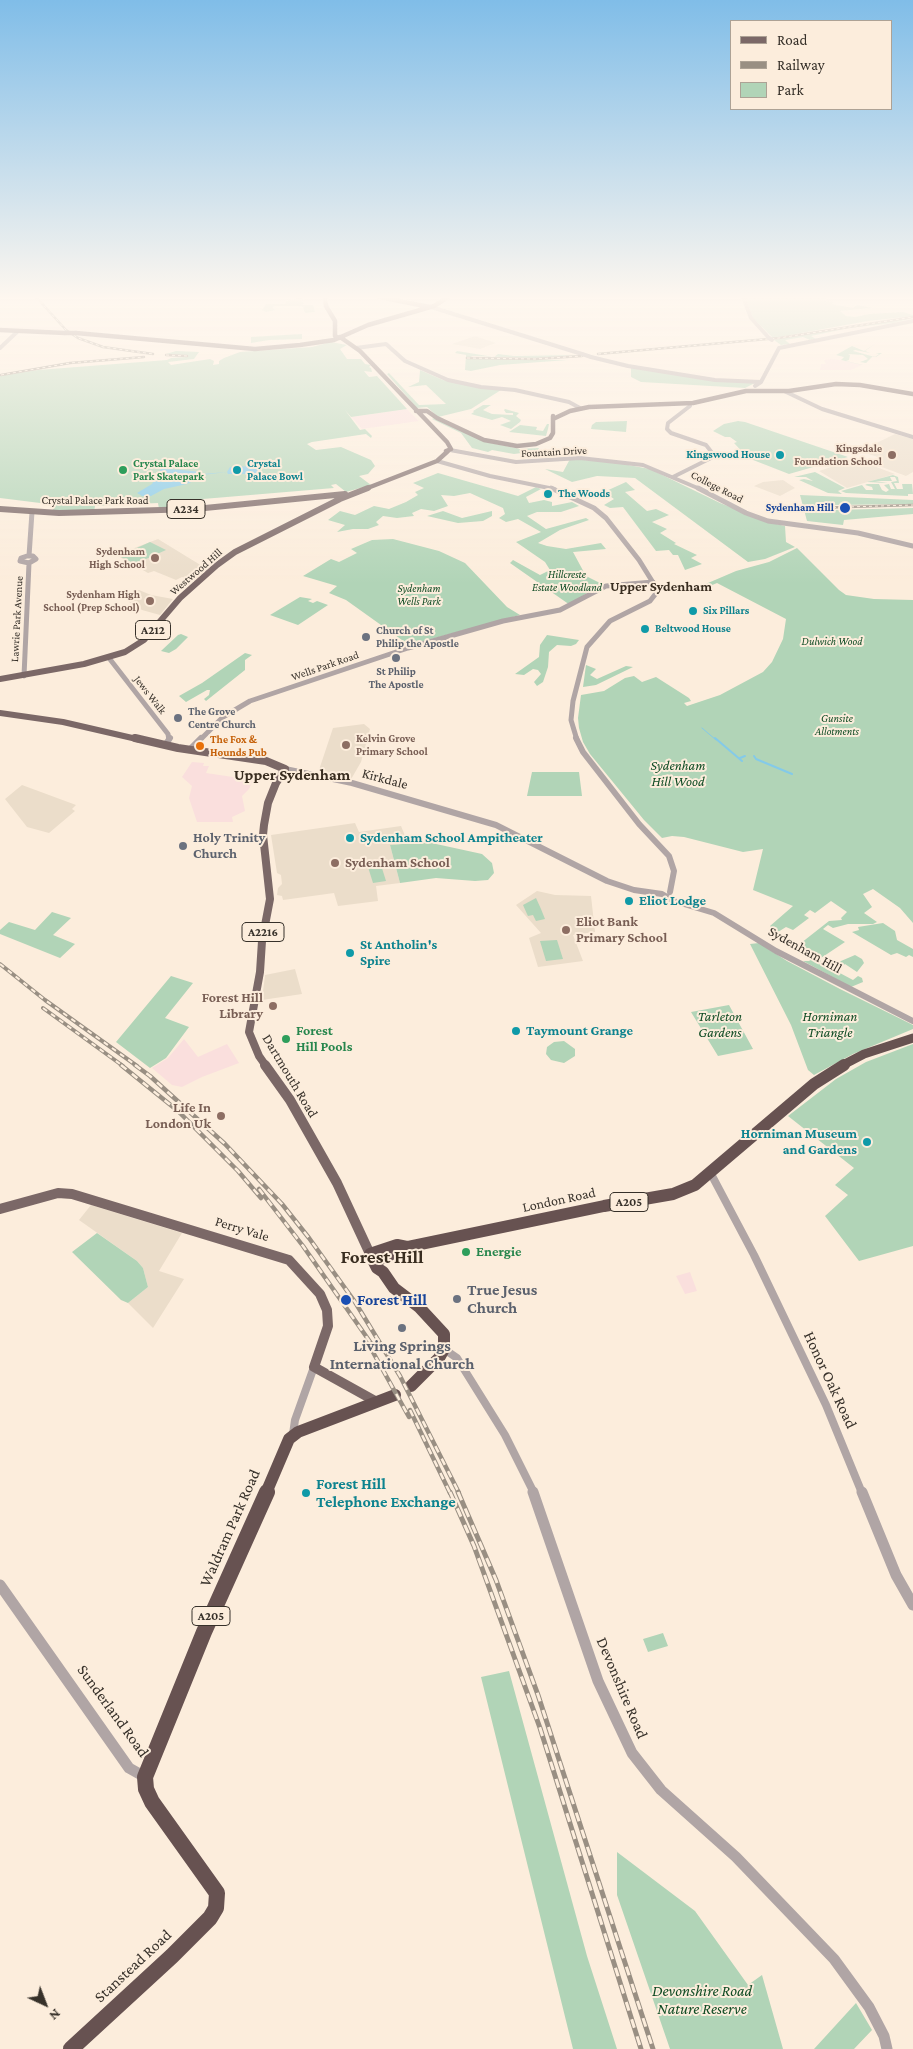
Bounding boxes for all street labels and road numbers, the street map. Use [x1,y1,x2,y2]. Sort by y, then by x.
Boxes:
street label: Fountain Drive [521,444,587,460]
street label: College Road [689,468,745,506]
street label: Crystal Palace Park Road [41,494,149,508]
road number: A234 [167,499,205,518]
street label: Westwood Hill [167,546,225,598]
street label: Lawrie Park Avenue [8,576,26,662]
road number: A212 [136,620,170,640]
street label: Wells Park Road [290,648,360,684]
street label: Jews Walk [131,673,169,717]
street label: Kirkdale [360,765,410,793]
road number: A2216 [242,922,284,942]
street label: Sydenham Hill [765,923,845,977]
street label: Dartmouth Road [259,1031,321,1121]
street label: London Road [521,1184,597,1216]
road number: A205 [610,1192,648,1212]
street label: Perry Vale [213,1213,271,1245]
street label: Honor Oak Road [799,1328,861,1432]
street label: Waldram Park Road [196,1466,264,1590]
road number: A205 [192,1606,230,1625]
street label: Devonshire Road [592,1634,652,1742]
street label: Sunderland Road [73,1661,153,1761]
street label: Stanstead Road [90,1925,176,2007]

